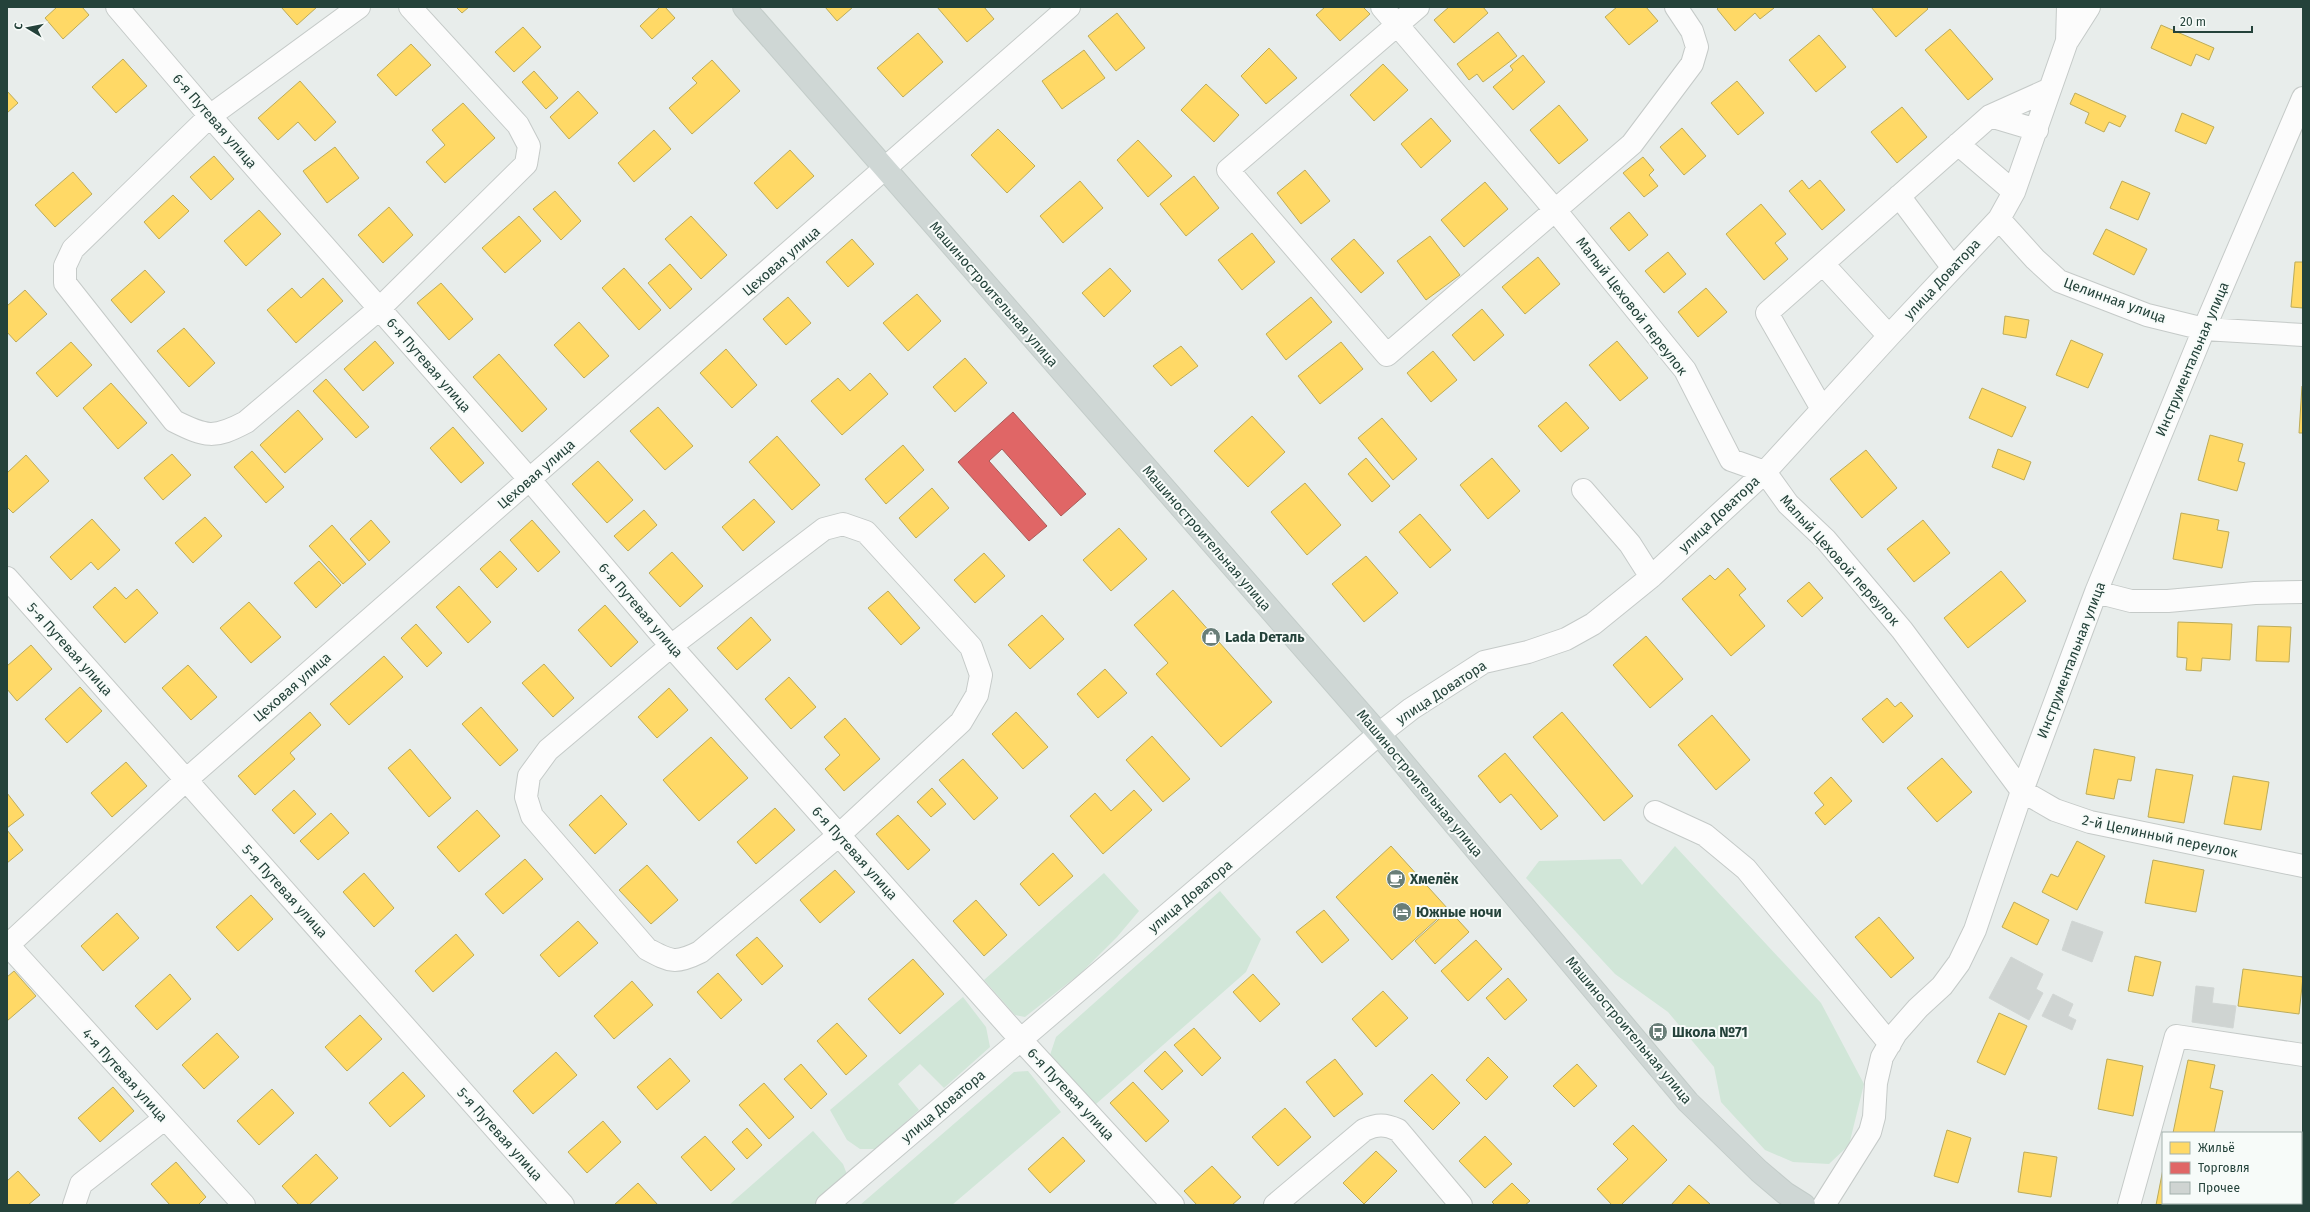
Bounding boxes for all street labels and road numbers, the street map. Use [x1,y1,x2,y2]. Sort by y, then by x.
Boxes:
street label: 6-я Путевая улица [169,70,260,172]
street label: Машиностроительная улица [926,218,1062,371]
street label: Цеховая улица [739,223,824,300]
street label: Малый Цеховой переулок [1572,234,1691,379]
street label: улица Доватора [1901,235,1984,323]
street label: Целинная улица [2061,274,2168,327]
street label: Инструментальная улица [2152,279,2233,439]
street label: 6-я Путевая улица [383,314,474,416]
street label: Цеховая улица [494,436,579,513]
street label: Машиностроительная улица [1139,462,1275,615]
street label: улица Доватора [1675,473,1763,556]
street label: Малый Цеховой переулок [1776,491,1904,630]
street label: 6-я Путевая улица [595,559,686,661]
street label: Инструментальная улица [2034,580,2109,741]
street label: 5-я Путевая улица [23,599,116,699]
street label: Цеховая улица [250,649,335,726]
street label: улица Доватора [1393,657,1490,728]
street label: Машиностроительная улица [1353,706,1486,861]
street label: 6-я Путевая улица [808,803,901,904]
street label: 2-й Целинный переулок [2080,812,2240,861]
street label: 5-я Путевая улица [238,841,331,941]
street label: улица Доватора [1145,856,1236,936]
street label: Машиностроительная улица [1562,953,1695,1108]
street label: 4-я Путевая улица [78,1025,171,1126]
street label: 6-я Путевая улица [1023,1045,1118,1144]
street label: улица Доватора [898,1066,989,1146]
street label: 5-я Путевая улица [453,1084,546,1184]

